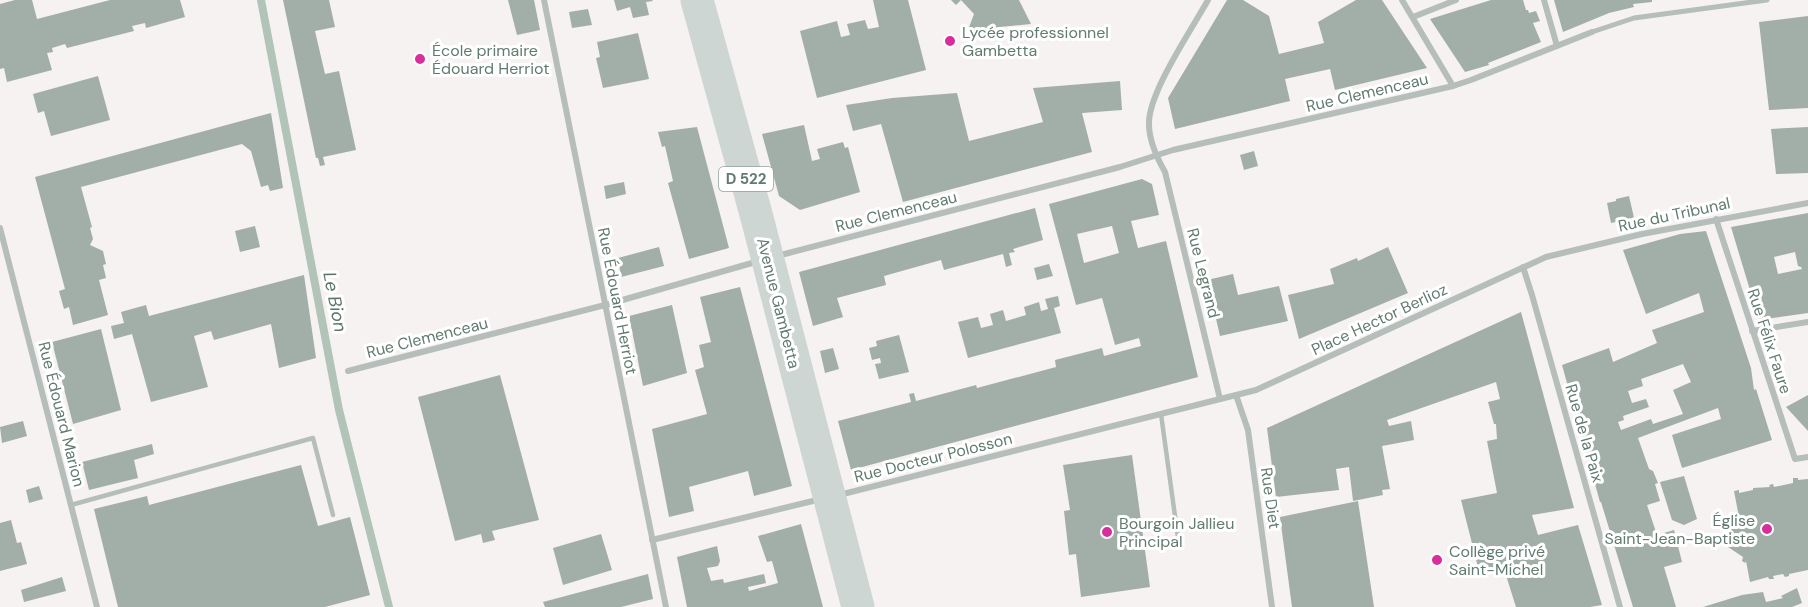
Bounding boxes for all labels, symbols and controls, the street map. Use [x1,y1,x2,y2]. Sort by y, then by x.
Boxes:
place label: Lycée professionnel Gambetta [962,22,1109,61]
marker: Lycée professionnel Gambetta [943,34,957,48]
place label: École primaire Édouard Herriot [432,40,549,79]
marker: École primaire Édouard Herriot [413,52,427,66]
street label: Rue Clemenceau [1304,68,1430,117]
road number: D 522 [719,167,773,191]
street label: Rue Clemenceau [833,186,959,237]
street label: Rue du Tribunal [1616,192,1732,237]
street label: Rue Édouard Herriot [593,226,642,376]
street label: Rue Legrand [1182,226,1225,320]
street label: Avenue Gambetta [752,236,805,371]
water label: Le Bion [317,270,353,334]
street label: Place Hector Berlioz [1308,279,1451,360]
street label: Rue Félix Faure [1743,286,1796,396]
street label: Rue Clemenceau [364,312,490,363]
street label: Rue Édouard Marion [33,339,90,489]
street label: Rue de la Paix [1560,382,1609,485]
street label: Rue Docteur Polosson [852,428,1014,487]
street label: Rue Diet [1256,466,1285,530]
place label: Église Saint-Jean-Baptiste [1604,510,1755,549]
place label: Bourgoin Jallieu Principal [1119,513,1234,552]
marker: Église Saint-Jean-Baptiste [1760,522,1774,536]
marker: Bourgoin Jallieu Principal [1100,525,1114,539]
place label: Collège privé Saint-Michel [1449,541,1545,580]
marker: Collège privé Saint-Michel [1430,553,1444,567]

